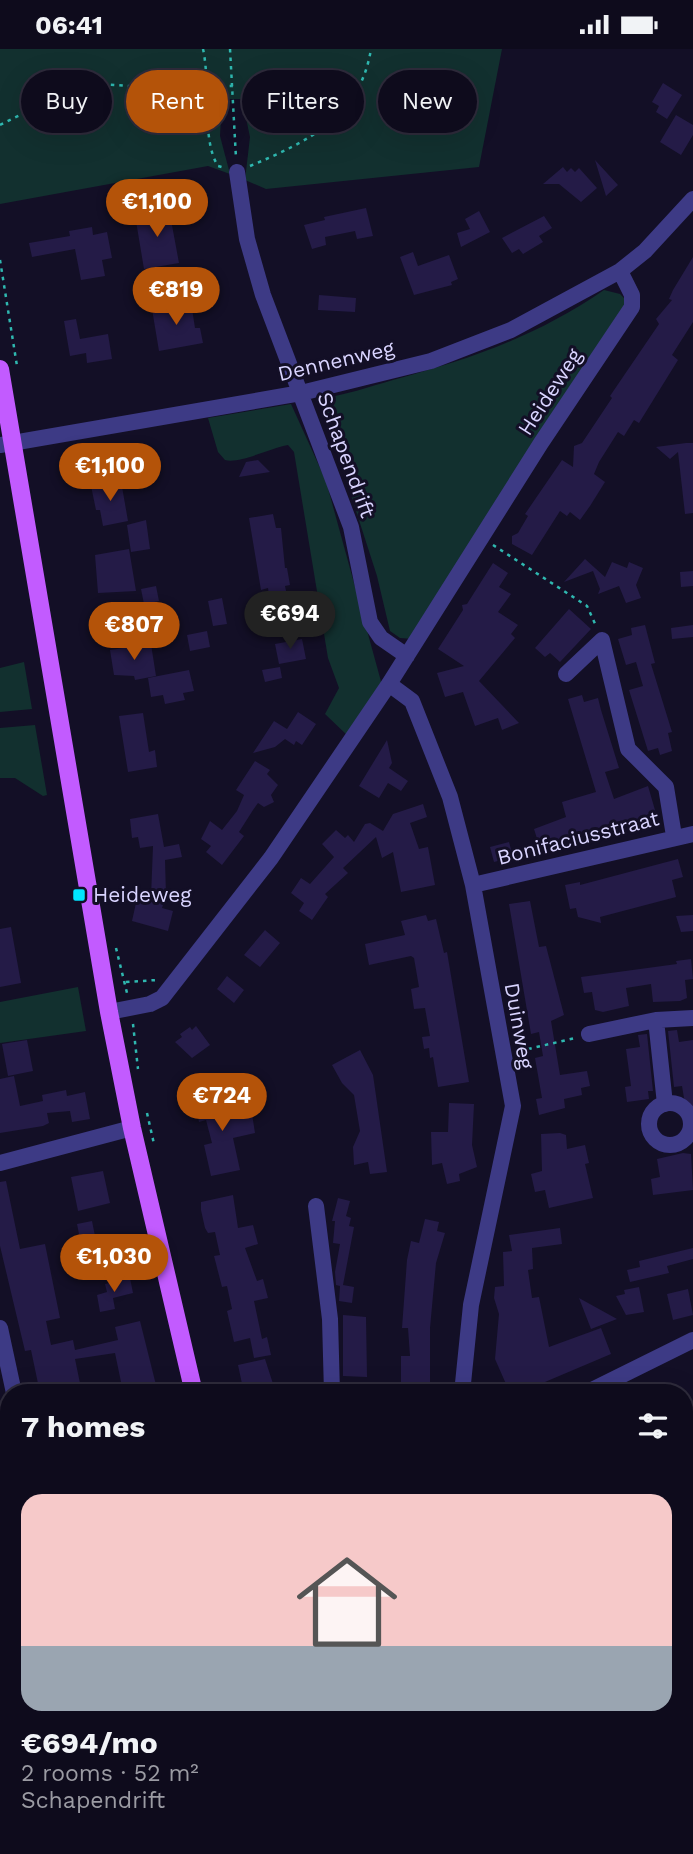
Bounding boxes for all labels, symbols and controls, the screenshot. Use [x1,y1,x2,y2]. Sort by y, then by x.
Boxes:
text: 06:41 [35,10,103,40]
chip: Buy [21,70,112,133]
chip: Rent [126,70,228,133]
chip: Filters [242,70,364,133]
chip: New [378,70,477,133]
pin: €1,100 [100,179,214,239]
text: €1,100 [122,188,192,215]
pin: €819 [135,267,217,327]
text: €819 [149,276,203,303]
street label: Dennenweg [275,335,397,386]
street label: Heideweg [512,343,587,440]
street label: Schapendrift [312,389,381,521]
pin: €1,100 [53,443,167,503]
text: €1,100 [75,452,145,479]
pin: €694 [249,591,331,651]
text: €694 [260,600,320,627]
pin: €807 [93,603,175,662]
text: €807 [105,611,163,638]
street label: Bonifaciusstraat [494,805,662,870]
place label: Heideweg [93,882,192,907]
marker: Heideweg [71,887,87,903]
street label: Duinweg [500,981,540,1072]
pin: €724 [181,1073,263,1133]
text: €724 [193,1082,251,1109]
pin: €1,030 [57,1235,171,1294]
text: €1,030 [76,1243,152,1270]
icon: filters [634,1407,672,1445]
text: 7 homes [21,1409,145,1444]
icon: home [284,1539,410,1665]
text: €694/mo [21,1725,158,1760]
text: 2 rooms · 52 m² [21,1760,199,1787]
text: Schapendrift [21,1787,165,1814]

